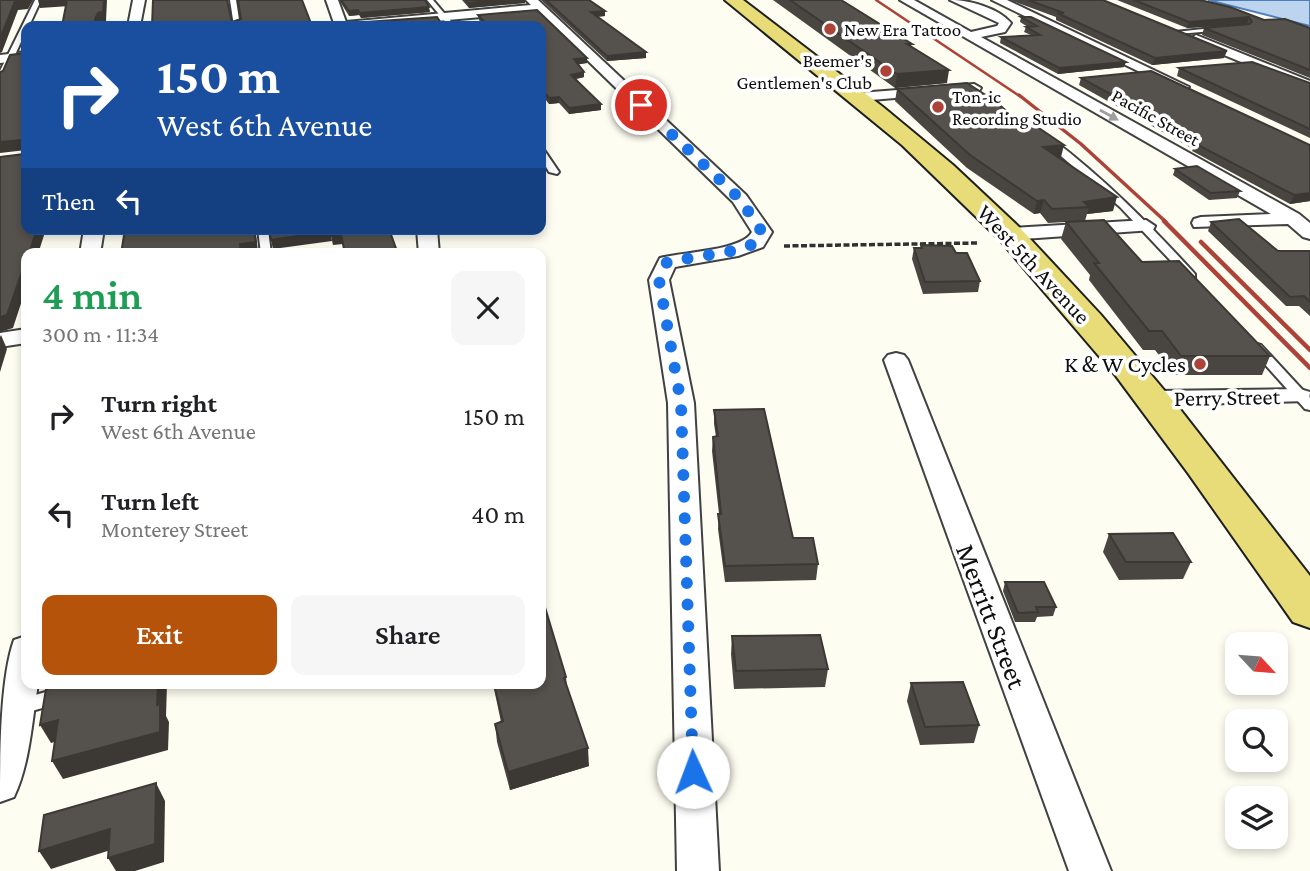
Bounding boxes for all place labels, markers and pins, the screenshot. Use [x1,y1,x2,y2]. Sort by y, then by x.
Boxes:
place label: New Era Tattoo [844,19,961,40]
marker: New Era Tattoo [822,21,838,37]
place label: Beemer's Gentlemen's Club [737,50,872,93]
marker: Beemer's Gentlemen's Club [878,63,894,79]
pin [611,75,671,135]
place label: Ton-ic Recording Studio [952,86,1082,129]
marker: Ton-ic Recording Studio [930,99,946,115]
place label: K & W Cycles [1064,351,1186,377]
marker: K & W Cycles [1192,356,1208,372]

